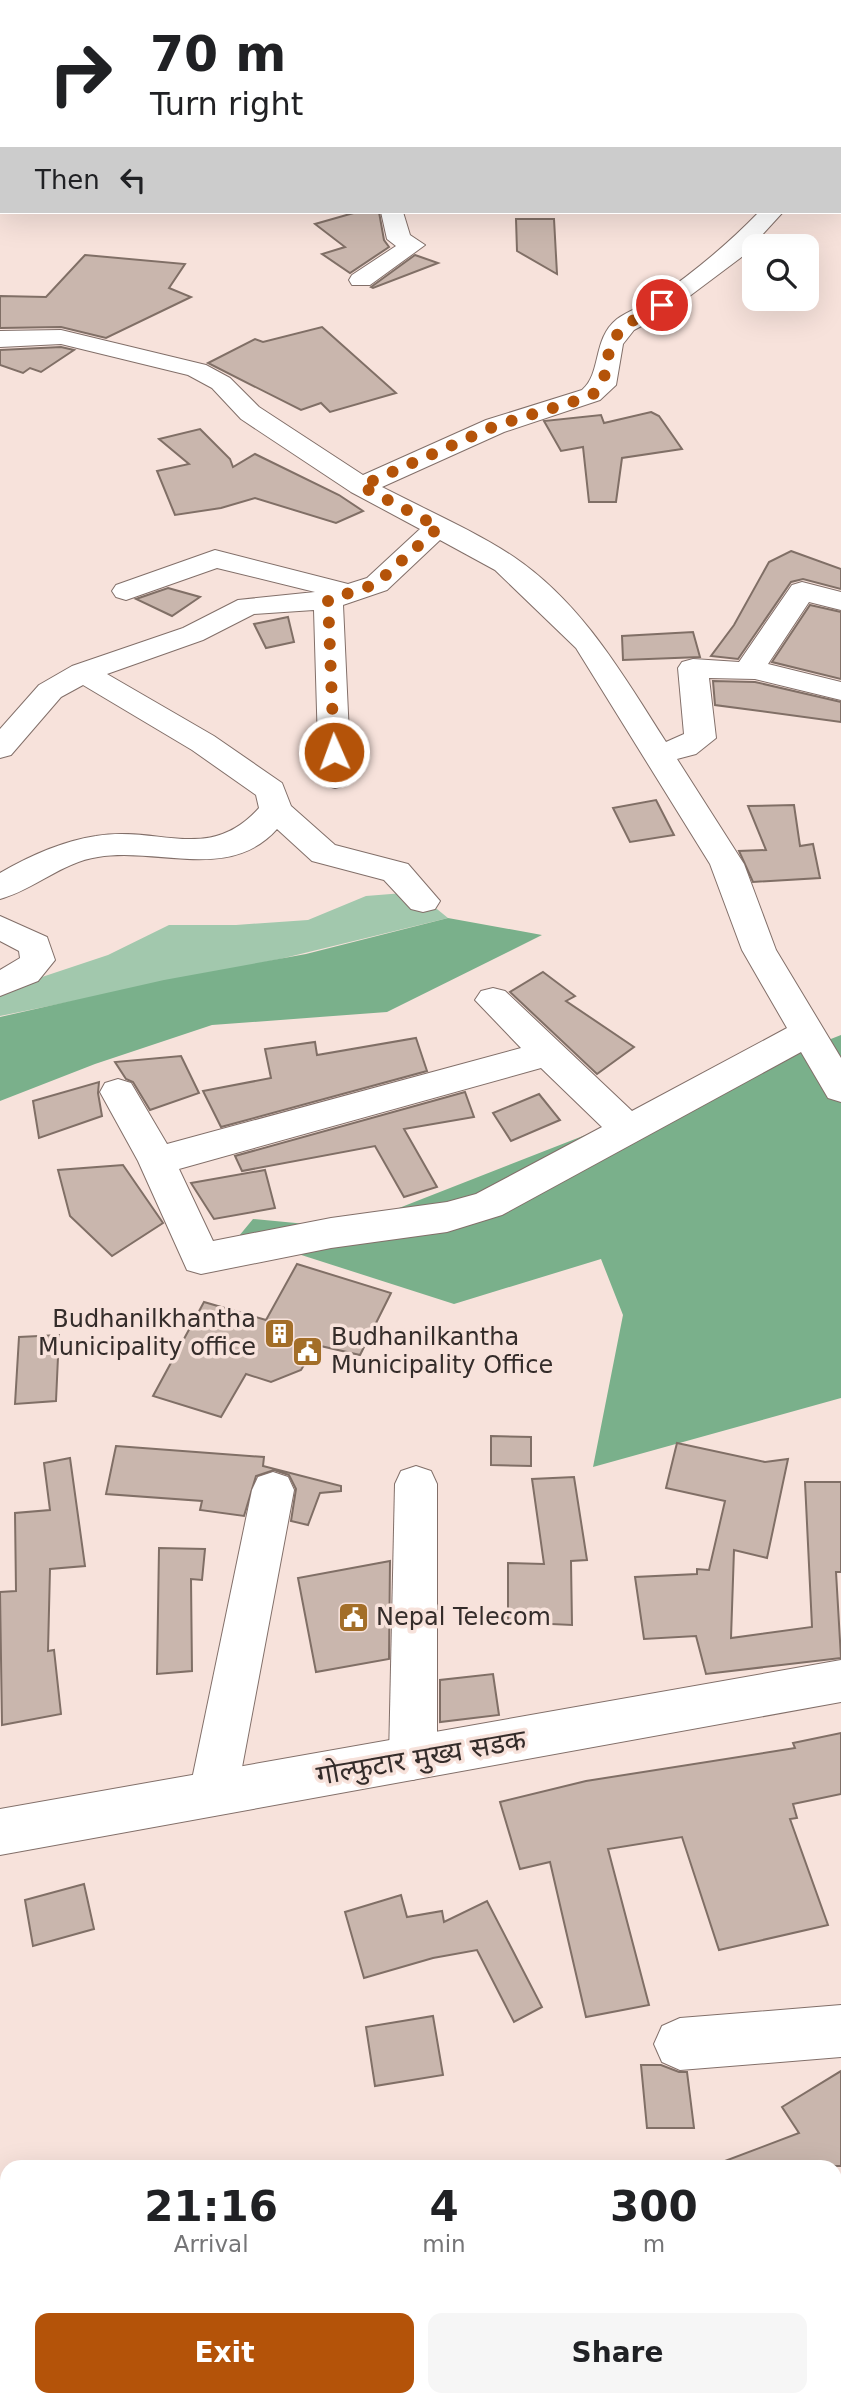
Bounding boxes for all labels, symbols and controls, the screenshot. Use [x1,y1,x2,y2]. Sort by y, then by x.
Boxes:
text: 70 m [150,26,286,83]
icon: right [35,28,126,119]
text: Turn right [150,85,303,123]
icon: left [114,161,152,199]
text: Then [35,165,100,195]
map controls [742,234,819,311]
button: search [742,234,819,311]
pin [632,275,692,335]
icon: arrive [643,286,681,324]
position arrow [297,715,371,789]
place label: Budhanilkhantha Municipality office [38,1305,256,1361]
building icon: Budhanilkhantha Municipality office [262,1316,296,1350]
place label: Budhanilkantha Municipality Office [331,1323,553,1379]
public building icon: Budhanilkantha Municipality Office [291,1334,325,1368]
public building icon: Nepal Telecom [336,1600,370,1634]
place label: Nepal Telecom [376,1603,551,1631]
street label: गोल्फुटार मुख्य सडक [314,1723,529,1793]
text: 21:16 [144,2182,278,2231]
text: 4 [429,2182,459,2231]
text: 300 [610,2182,698,2231]
text: Arrival [174,2231,249,2257]
text: min [422,2231,466,2257]
text: m [643,2231,665,2257]
button: Exit [35,2313,414,2393]
button: Share [428,2313,807,2393]

